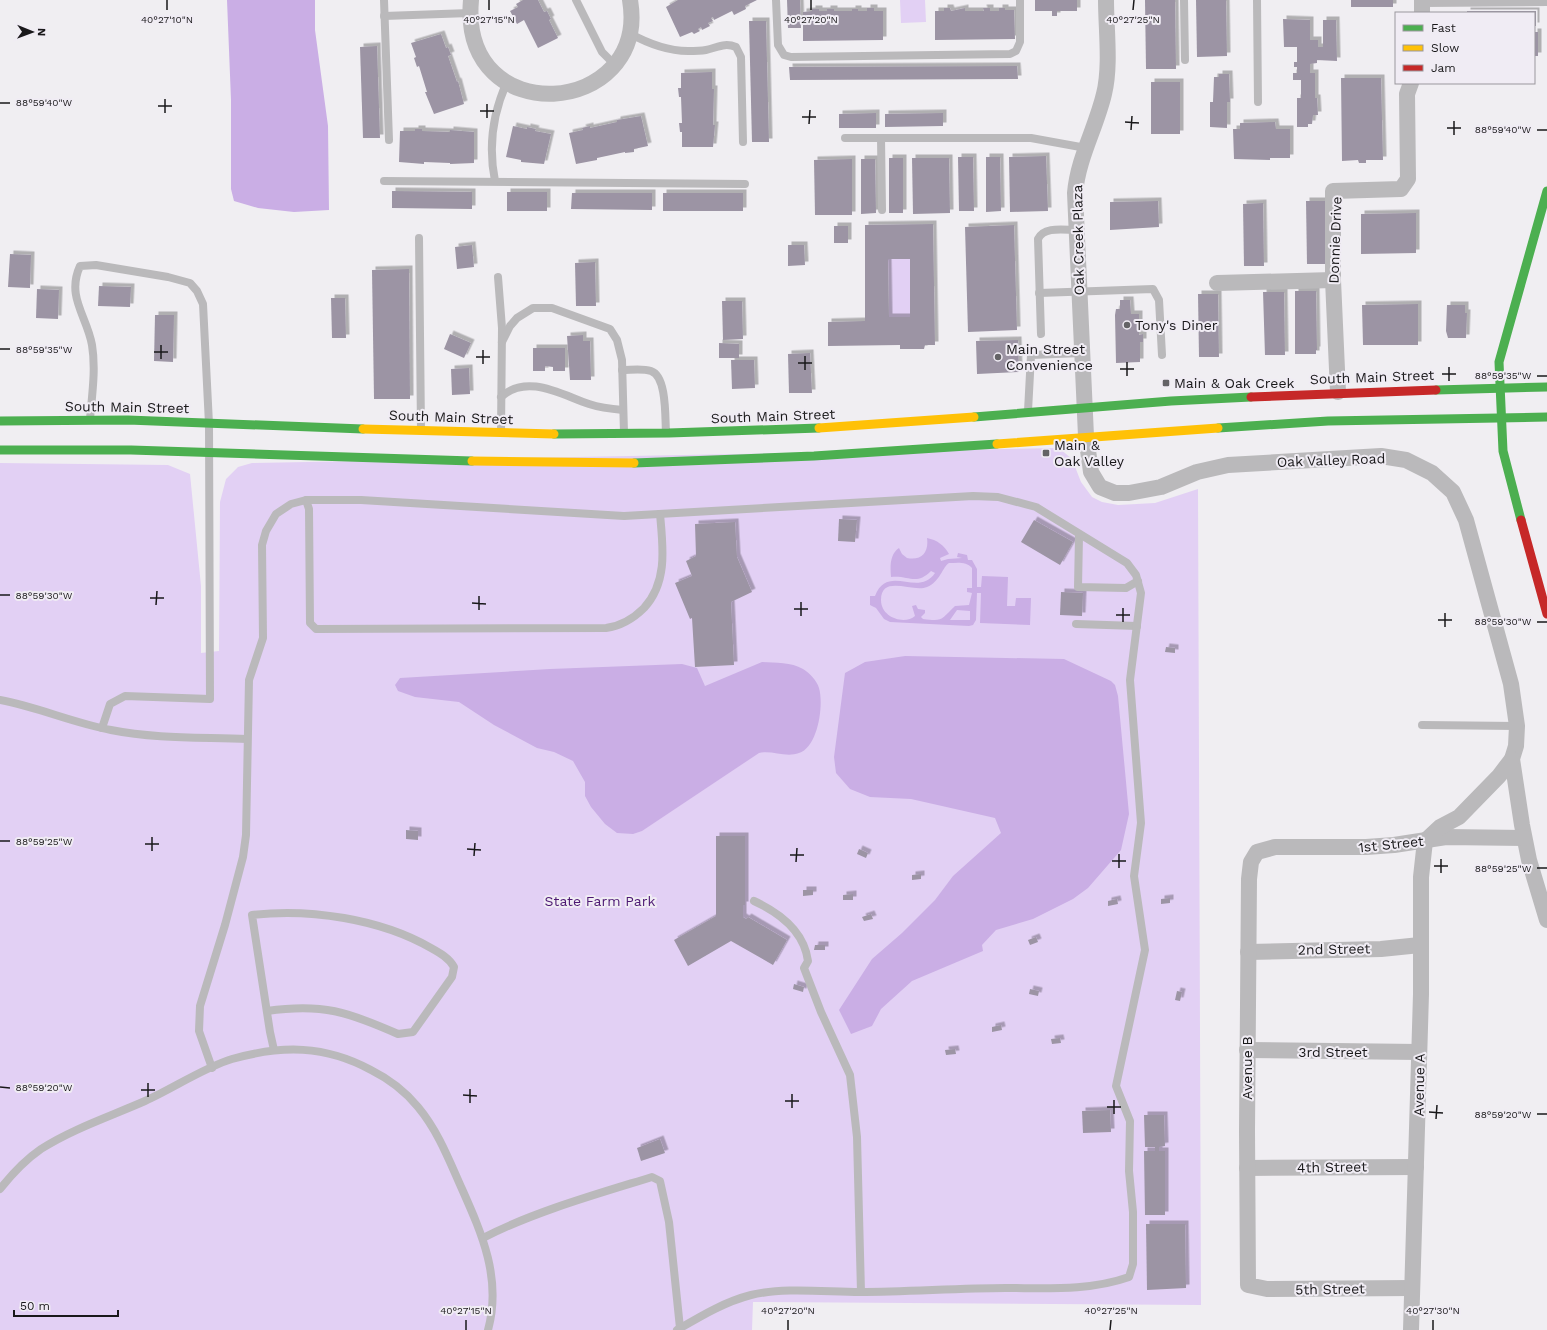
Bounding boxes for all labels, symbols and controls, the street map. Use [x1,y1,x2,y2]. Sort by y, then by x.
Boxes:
north arrow [12,12,52,52]
legend [1395,12,1535,84]
text: 40°27'10"N [141,14,193,25]
text: 40°27'15"N [463,14,515,25]
text: 40°27'20"N [784,14,838,25]
text: 40°27'25"N [1106,14,1160,25]
text: Fast [1431,21,1456,35]
text: N [35,28,48,36]
text: Slow [1431,41,1459,55]
text: Jam [1431,61,1456,75]
text: 88°59'40"W [16,97,73,108]
text: 88°59'40"W [1475,124,1532,135]
street label: Oak Creek Plaza [1069,184,1087,295]
street label: Donnie Drive [1325,196,1345,284]
place label: Tony's Diner [1135,317,1218,333]
marker: Tony's Diner [1122,320,1132,330]
place label: Main Street Convenience [1006,341,1093,373]
text: 88°59'35"W [16,344,73,355]
marker: Main Street Convenience [993,352,1003,362]
street label: South Main Street [1310,367,1435,387]
text: 88°59'35"W [1475,370,1532,381]
place label: Main & Oak Creek [1174,375,1295,391]
marker: Main & Oak Creek [1161,378,1171,388]
street label: South Main Street [65,398,189,416]
street label: South Main Street [711,406,836,426]
street label: South Main Street [389,407,514,427]
place label: Main & Oak Valley [1054,437,1125,469]
marker: Main & Oak Valley [1041,448,1051,458]
street label: Oak Valley Road [1276,450,1386,470]
text: 88°59'30"W [16,590,73,601]
text: 88°59'30"W [1475,616,1532,627]
street label: 1st Street [1358,833,1425,855]
text: 88°59'25"W [16,836,73,847]
text: 88°59'25"W [1475,863,1532,874]
park label: State Farm Park [545,893,656,909]
street label: 2nd Street [1298,940,1371,958]
street label: Avenue B [1239,1036,1255,1100]
street label: 3rd Street [1298,1044,1368,1060]
street label: Avenue A [1410,1053,1428,1117]
text: 88°59'20"W [16,1082,73,1093]
text: 88°59'20"W [1475,1109,1532,1120]
street label: 4th Street [1297,1158,1367,1176]
street label: 5th Street [1295,1280,1365,1298]
scale bar [14,1292,118,1318]
text: 50 m [20,1299,50,1313]
text: 40°27'15"N [440,1305,492,1316]
text: 40°27'20"N [761,1305,815,1316]
text: 40°27'25"N [1084,1305,1138,1316]
text: 40°27'30"N [1406,1305,1460,1316]

